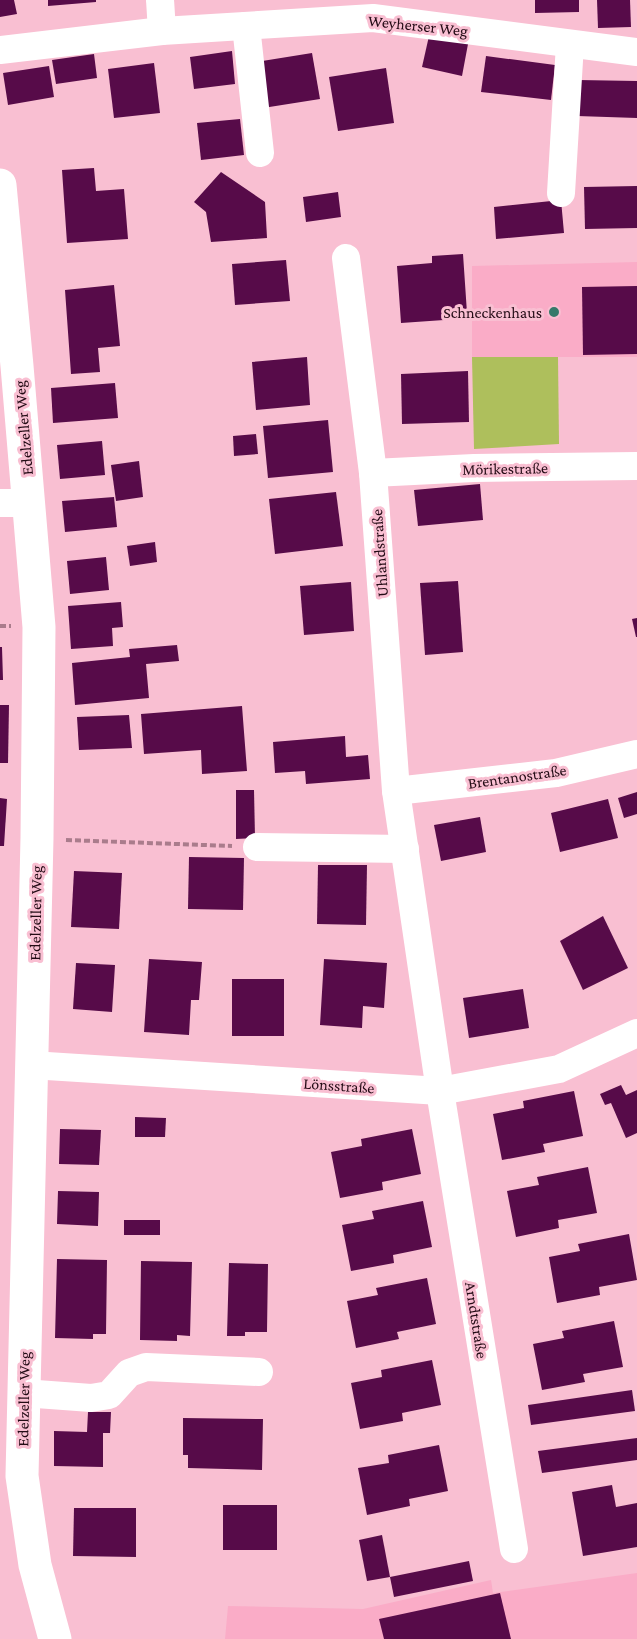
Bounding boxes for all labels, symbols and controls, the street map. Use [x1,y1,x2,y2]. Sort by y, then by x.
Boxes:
street label: Weyherser Weg [367,12,469,40]
place label: Schneckenhaus [443,304,542,321]
marker: Schneckenhaus [547,305,561,319]
street label: Edelzeller Weg [11,380,37,476]
street label: Mörikestraße [462,459,548,478]
street label: Uhlandstraße [368,509,391,597]
street label: Brentanostraße [467,761,567,792]
street label: Edelzeller Weg [26,865,46,961]
street label: Lönsstraße [303,1075,375,1096]
street label: Arndtstraße [462,1281,491,1360]
street label: Edelzeller Weg [14,1351,34,1447]

